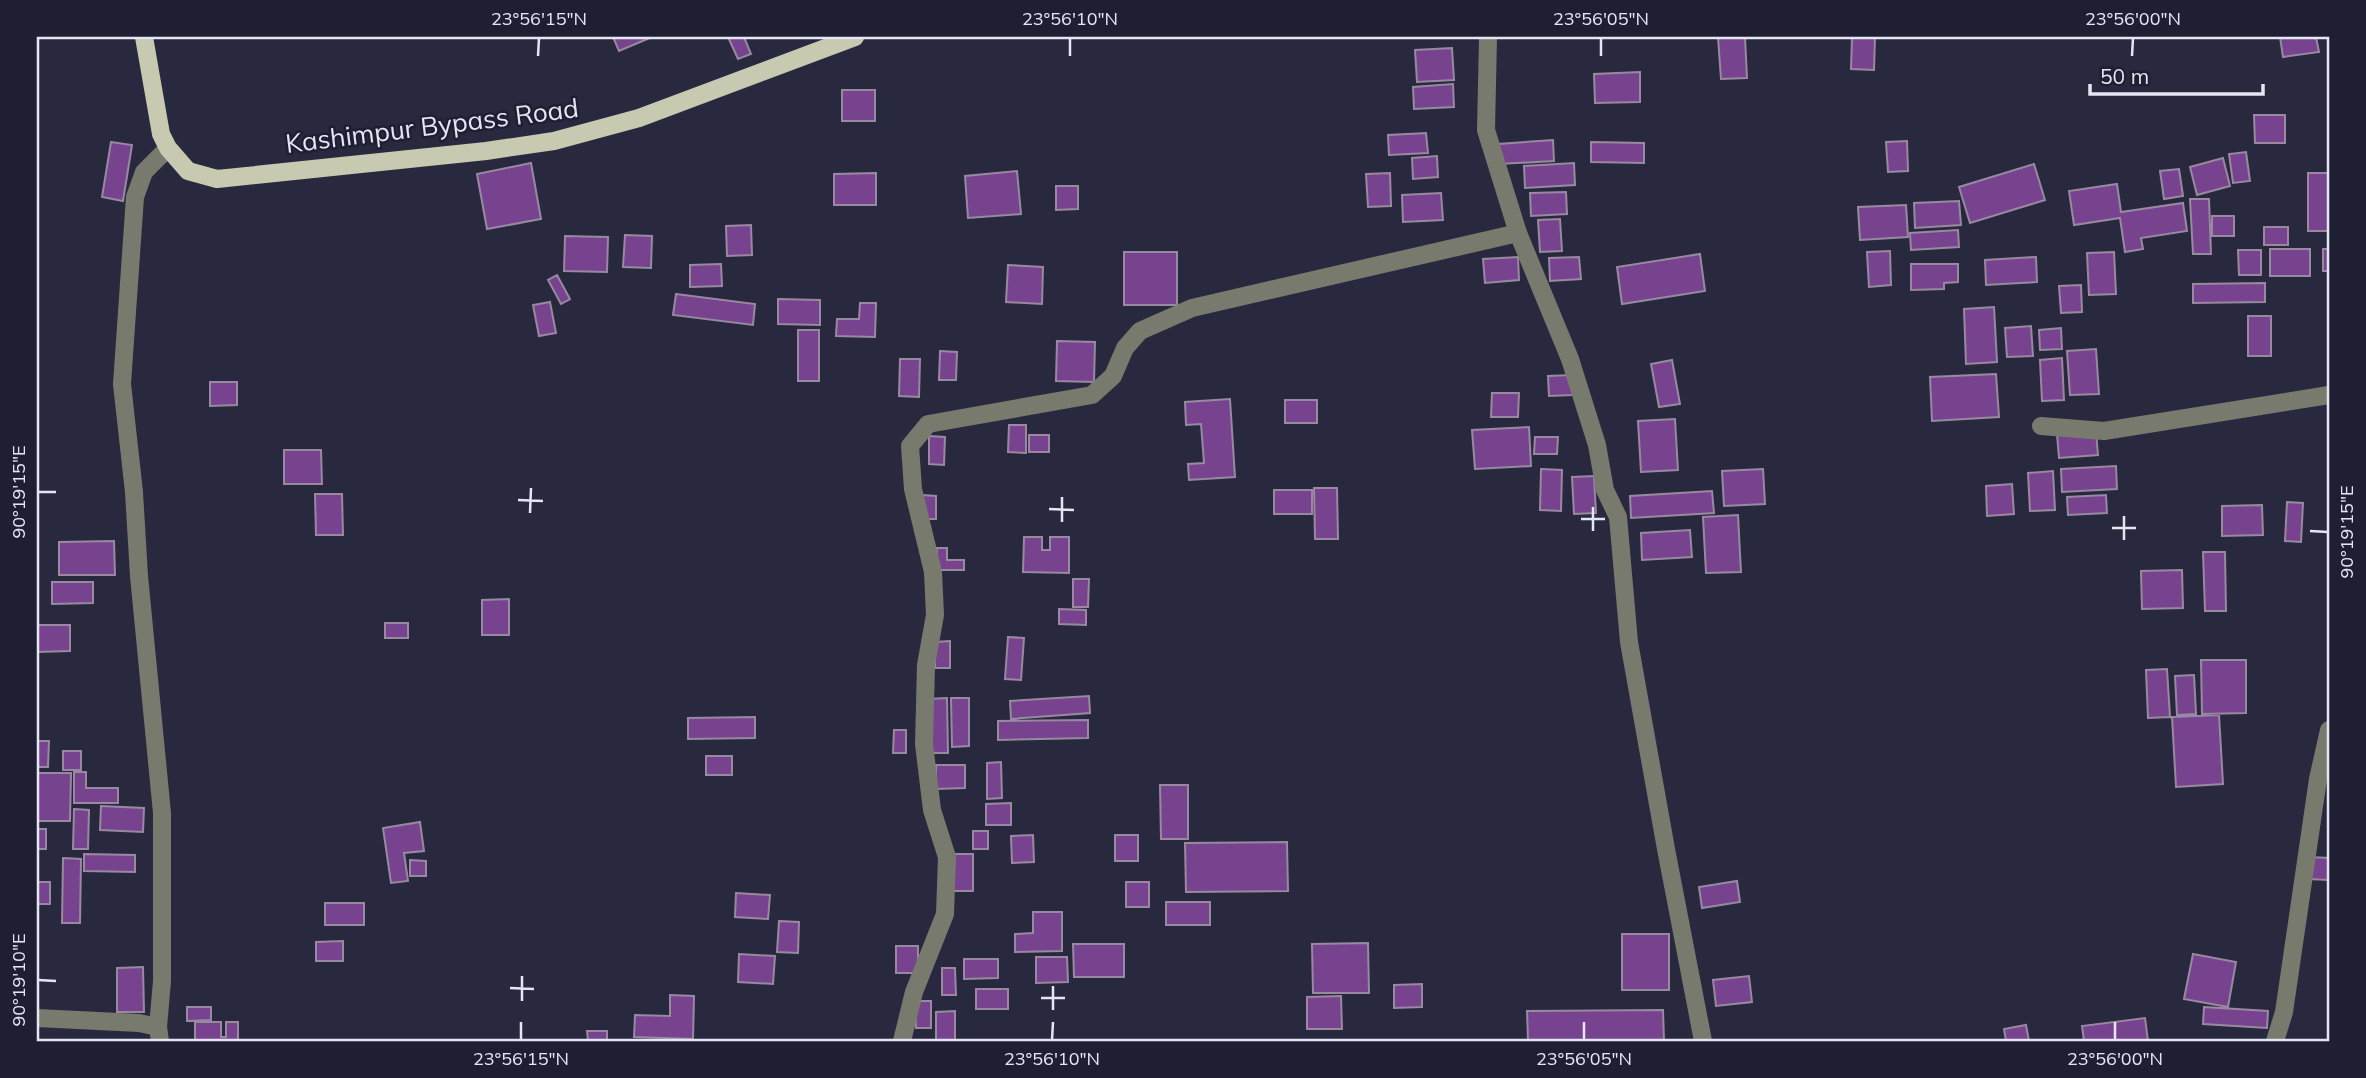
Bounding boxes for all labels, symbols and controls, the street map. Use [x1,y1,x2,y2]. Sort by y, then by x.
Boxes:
text: 23°56'15"N [491,7,587,30]
text: 23°56'10"N [1022,7,1118,30]
text: 23°56'05"N [1553,7,1649,30]
text: 23°56'00"N [2085,7,2181,30]
scale bar [2090,52,2263,96]
text: 50 m [2100,63,2149,89]
street label: Kashimpur Bypass Road [283,91,580,160]
text: 90°19'15"E [7,445,30,539]
text: 90°19'15"E [2335,485,2358,579]
text: 90°19'10"E [7,933,30,1027]
text: 23°56'15"N [473,1047,569,1070]
text: 23°56'10"N [1004,1047,1100,1070]
text: 23°56'05"N [1536,1047,1632,1070]
text: 23°56'00"N [2067,1047,2163,1070]

